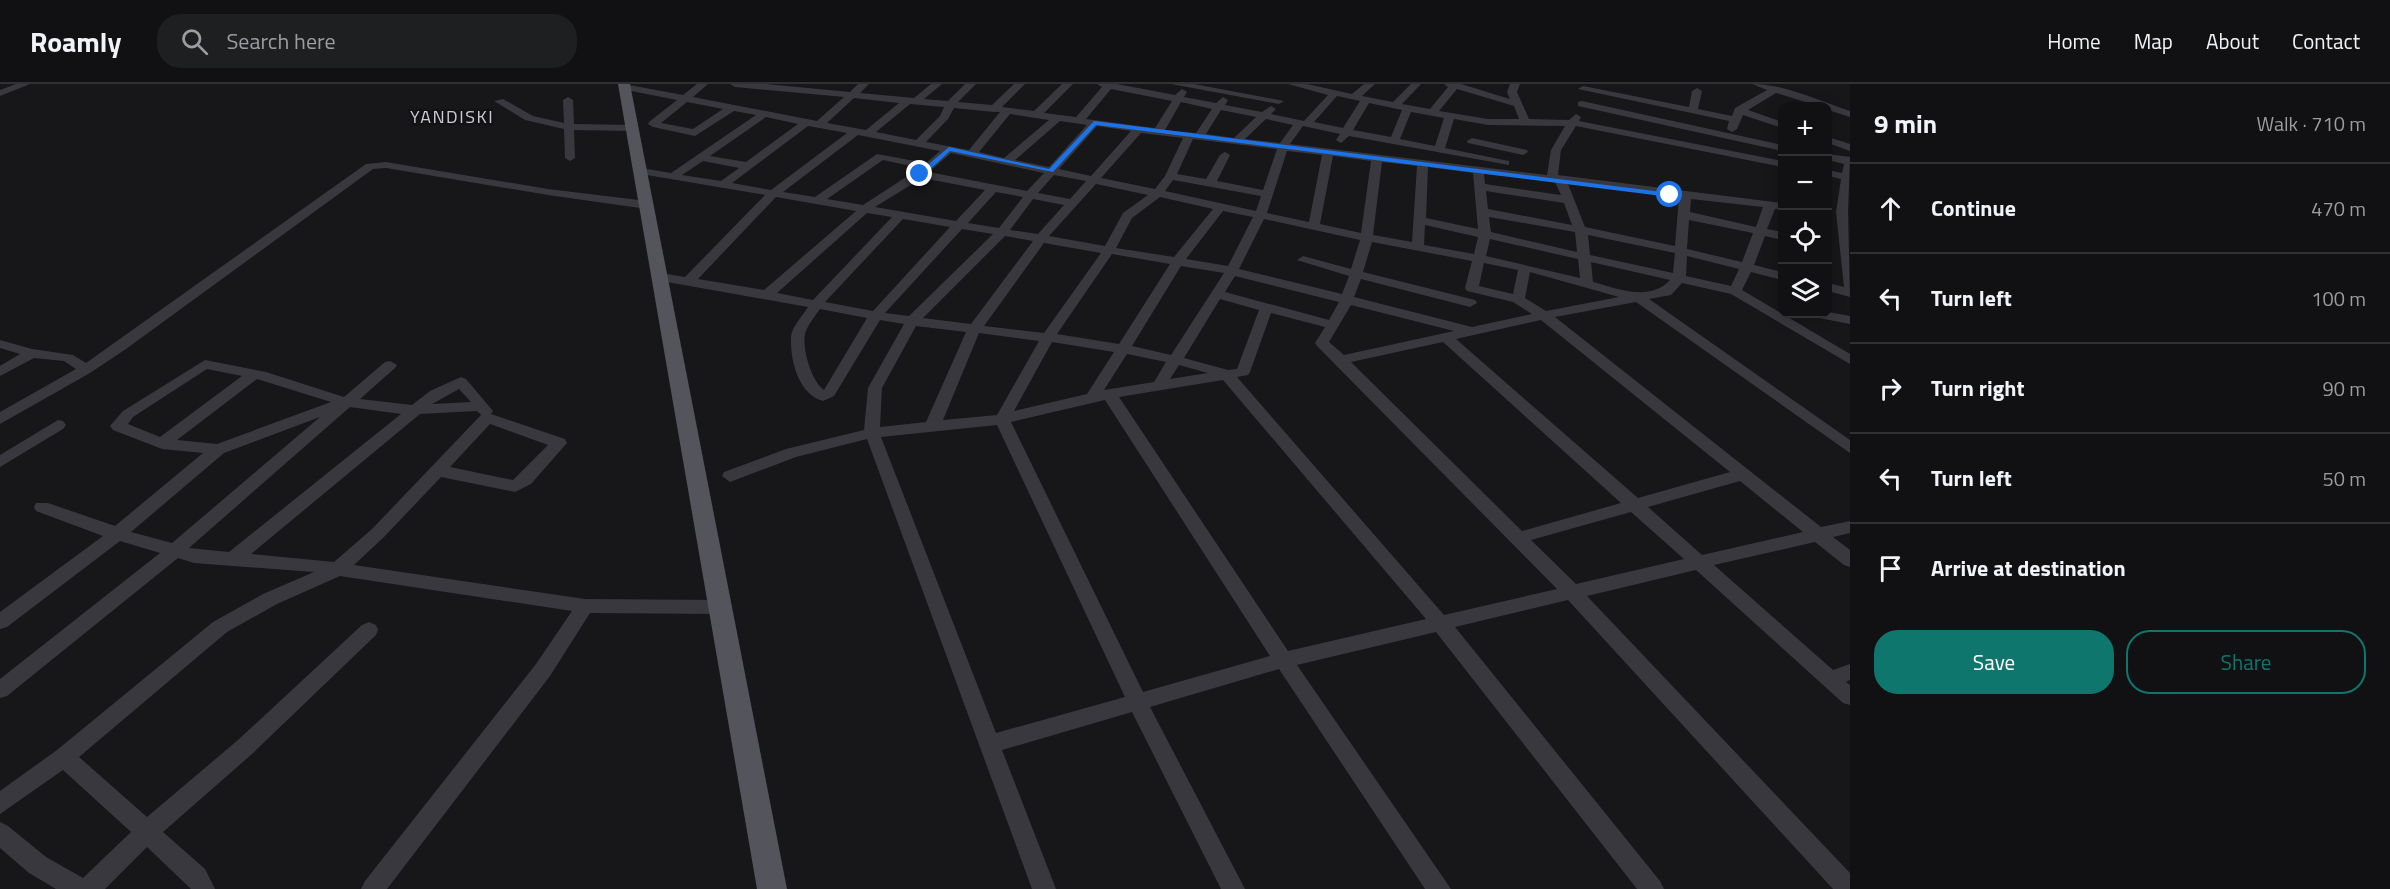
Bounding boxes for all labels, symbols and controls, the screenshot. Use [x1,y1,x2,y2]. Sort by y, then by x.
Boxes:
search box [157,14,577,68]
text: Roamly [30,20,121,63]
text: Search here [226,24,336,58]
icon: search [178,25,211,58]
text: Home [2047,25,2101,57]
text: Map [2134,25,2173,57]
text: About [2206,25,2259,57]
text: Contact [2292,25,2360,57]
map controls [1778,102,1832,318]
button: + [1778,102,1832,156]
district label: YANDISKI [410,103,494,130]
text: 9 min [1874,104,1937,143]
text: Walk · 710 m [2257,108,2366,139]
button: − [1778,156,1832,210]
route end [906,160,932,186]
route start [1656,181,1682,207]
text: Continue [1931,191,2016,225]
icon: ahead [1874,192,1907,225]
text: 470 m [2311,193,2366,224]
button: locate [1778,210,1832,264]
button: layers [1778,264,1832,318]
text: Turn left [1931,281,2012,315]
icon: left [1874,282,1907,315]
text: 100 m [2311,283,2366,314]
text: Turn right [1931,371,2025,405]
icon: right [1874,372,1907,405]
text: 90 m [2322,373,2366,404]
text: Turn left [1931,461,2012,495]
icon: left [1874,462,1907,495]
text: 50 m [2322,463,2366,494]
text: Arrive at destination [1931,551,2126,585]
icon: arrive [1874,552,1907,585]
button: Save [1874,630,2114,694]
button: Share [2126,630,2366,694]

